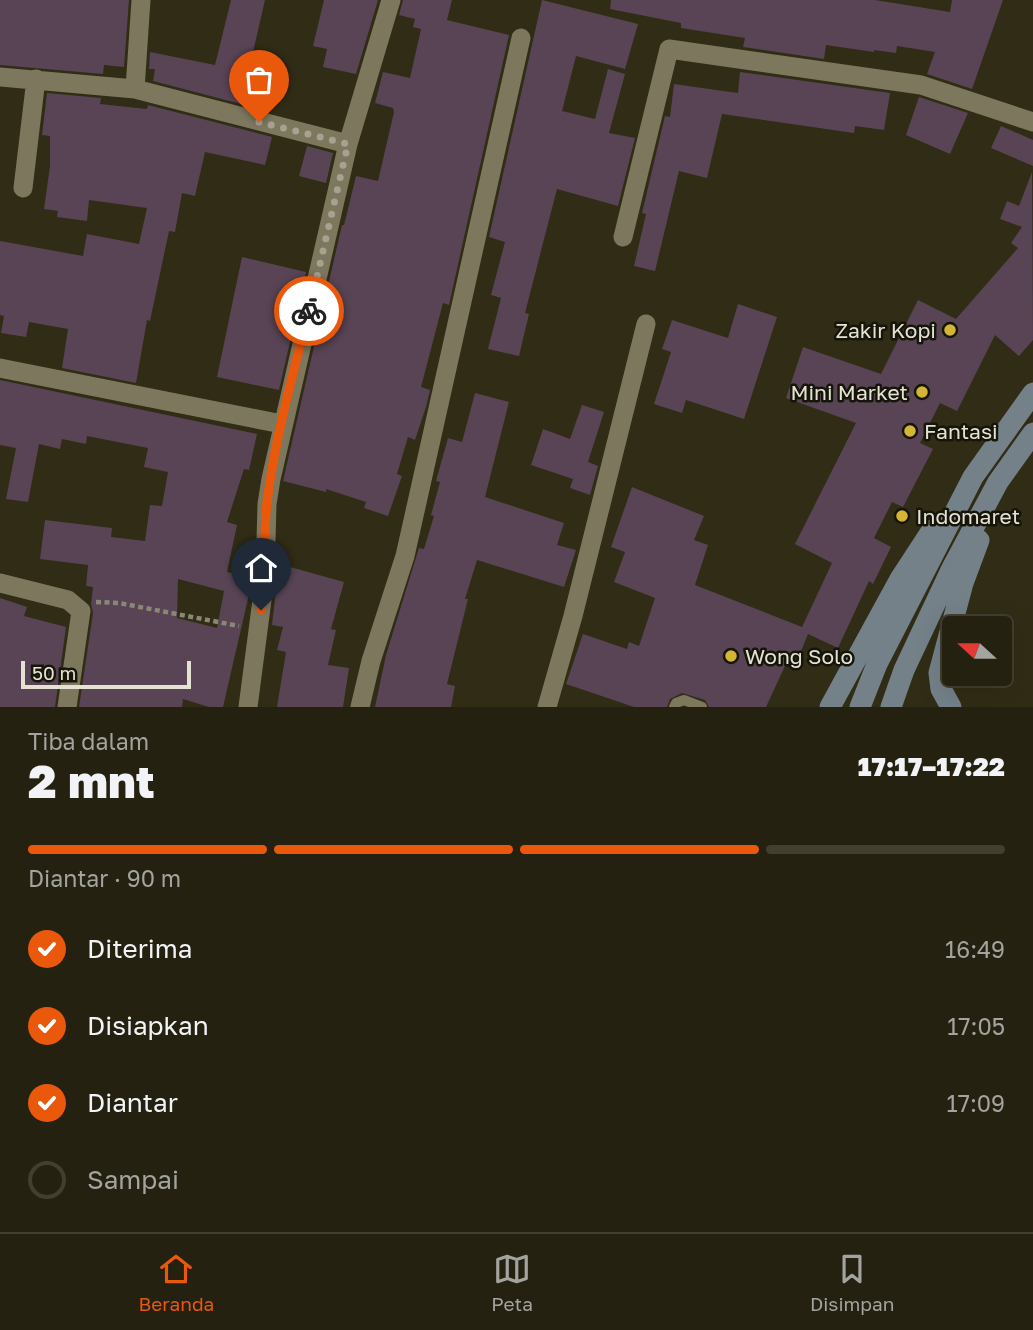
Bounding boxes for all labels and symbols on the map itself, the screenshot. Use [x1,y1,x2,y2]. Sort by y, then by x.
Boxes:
pin [229,50,289,122]
courier [274,276,344,346]
place label: Zakir Kopi [835,317,936,343]
marker: Zakir Kopi [942,322,958,338]
place label: Mini Market [790,379,908,405]
marker: Mini Market [914,384,930,400]
place label: Fantasi [924,418,998,444]
marker: Fantasi [902,423,918,439]
place label: Indomaret [916,503,1020,529]
marker: Indomaret [894,508,910,524]
pin [231,538,291,610]
north arrow [942,616,1012,686]
place label: Wong Solo [745,643,853,669]
marker: Wong Solo [723,648,739,664]
scale bar [21,658,191,690]

